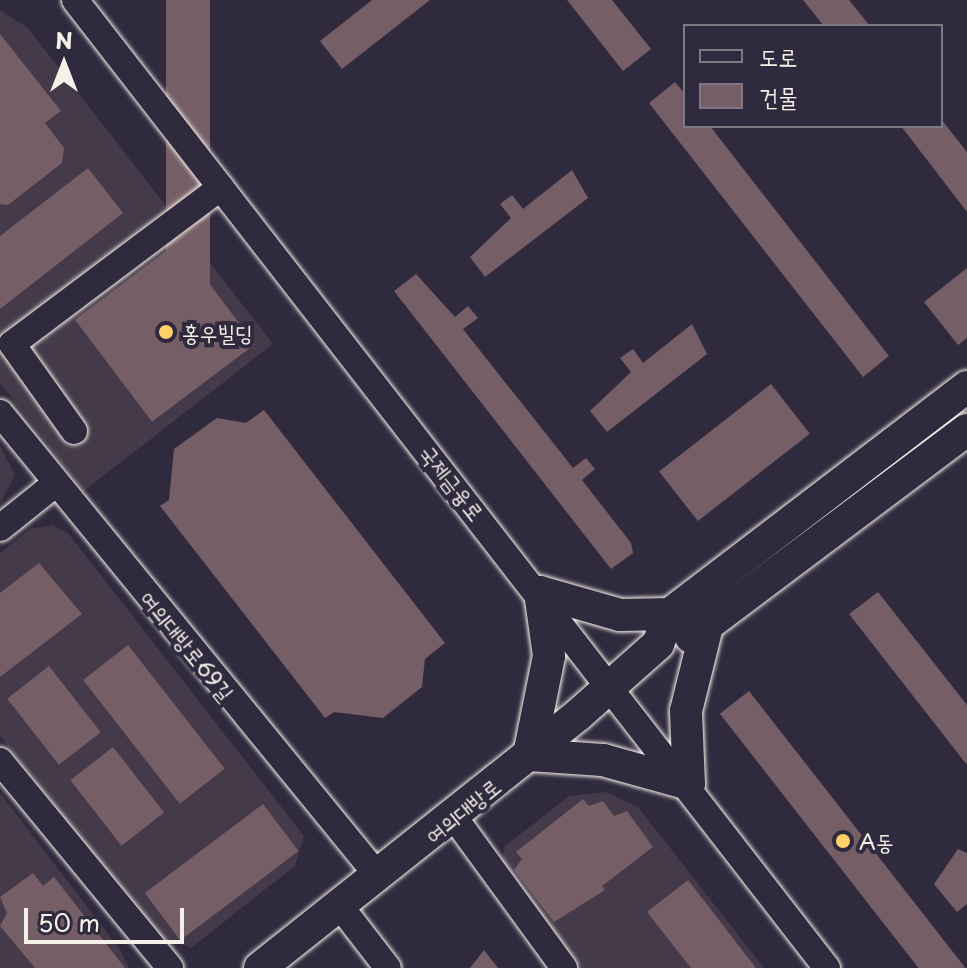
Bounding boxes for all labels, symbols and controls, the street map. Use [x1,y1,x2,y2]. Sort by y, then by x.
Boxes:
text: N [55,23,73,56]
north arrow [24,24,104,104]
legend [683,24,943,128]
text: 도로 [759,38,798,74]
text: 건물 [759,78,798,114]
place label: 홍우빌딩 [182,319,253,345]
marker: 홍우빌딩 [157,323,175,341]
street label: 국제금융로 [415,439,491,525]
street label: 여의대방로69길 [136,585,240,705]
street label: 여의대방로 [419,772,505,848]
place label: A동 [859,828,894,854]
marker: A동 [834,832,852,850]
scale bar [28,892,188,942]
text: 50 m [38,904,100,940]

